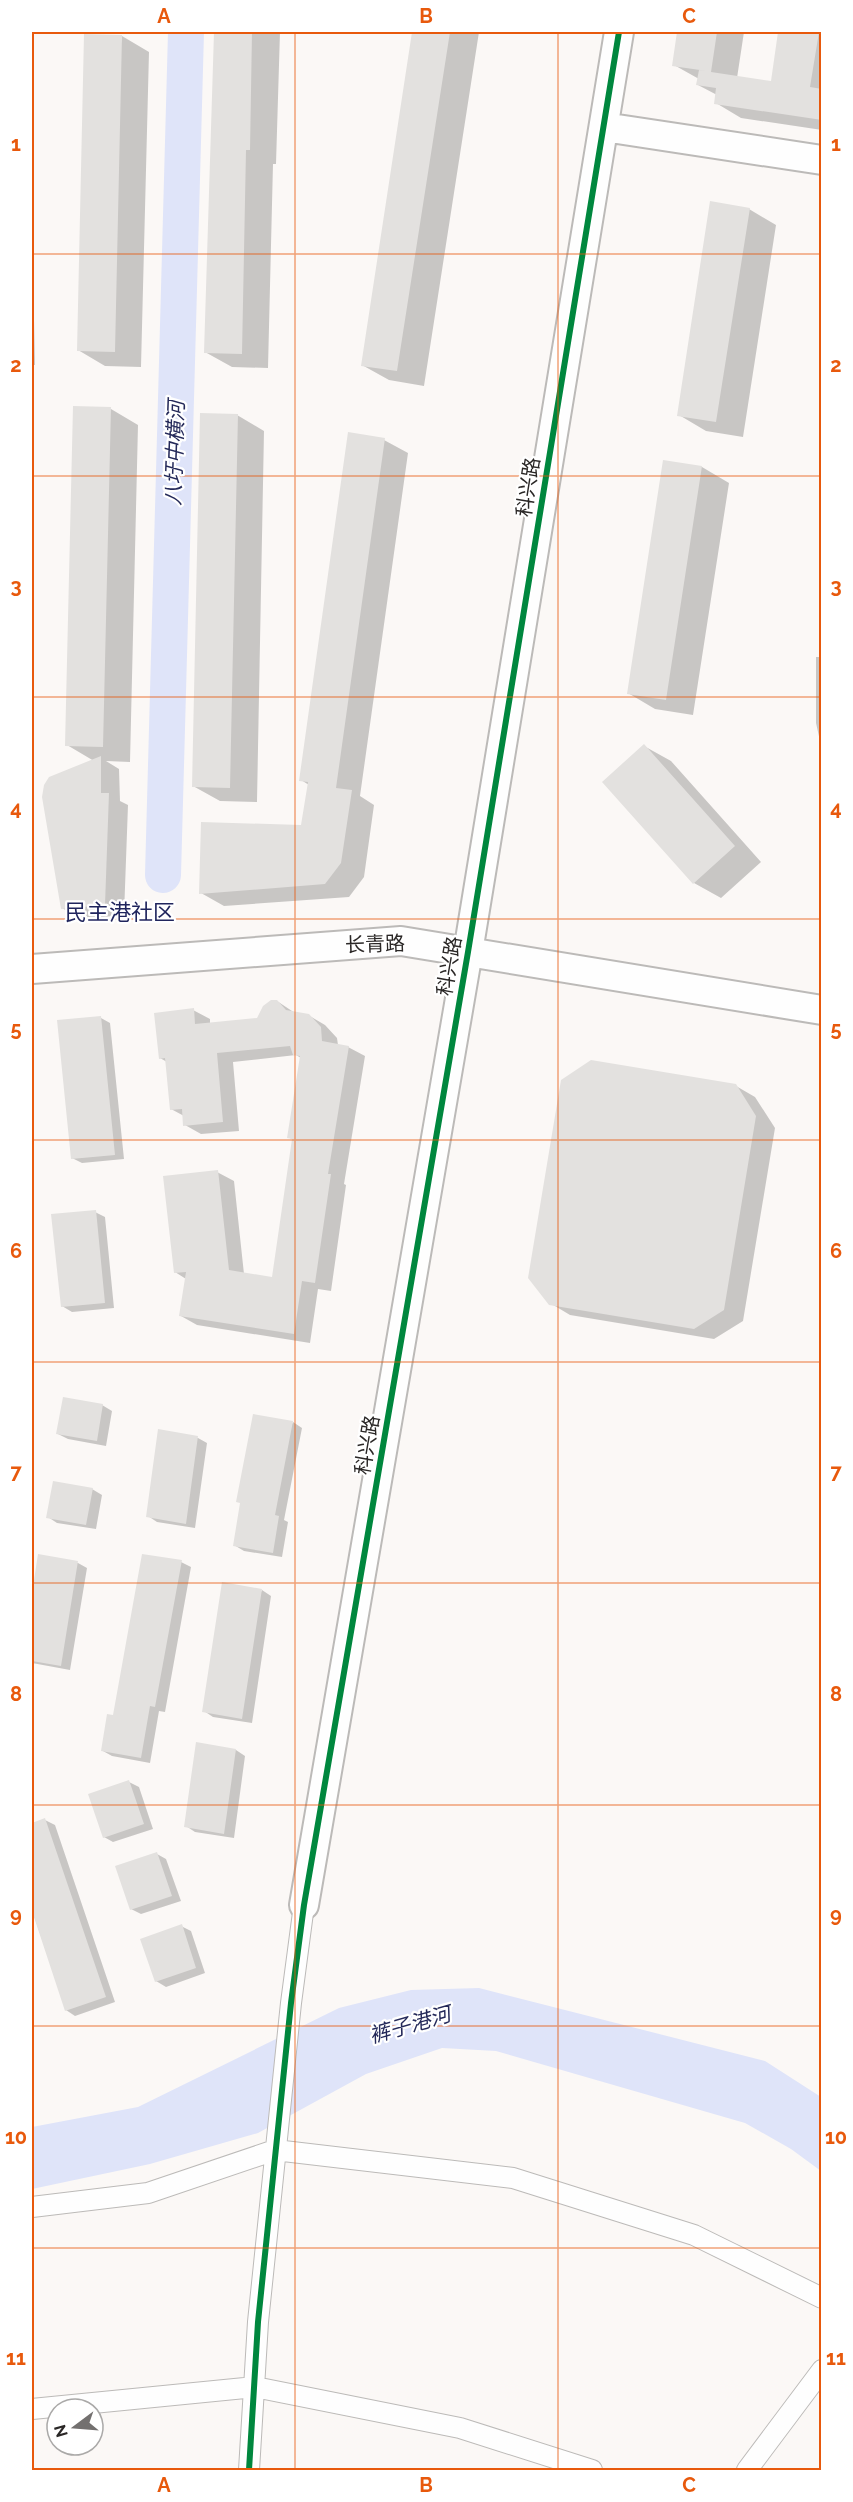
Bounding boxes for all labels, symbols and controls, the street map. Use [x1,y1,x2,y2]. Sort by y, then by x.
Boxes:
text: A [157,4,171,28]
text: B [419,4,433,28]
text: C [682,4,696,28]
text: 1 [11,132,21,156]
text: 1 [831,132,841,156]
text: 2 [10,353,22,377]
text: 2 [830,353,842,377]
water label: 八圩中横河 [160,396,189,506]
street label: 科兴路 [511,455,545,519]
text: 3 [10,574,22,598]
text: 3 [830,574,842,598]
text: 4 [10,796,22,820]
text: 4 [830,796,842,820]
district label: 民主港社区 [65,899,175,925]
street label: 长青路 [345,931,405,957]
street label: 科兴路 [432,934,466,998]
text: 5 [10,1017,22,1041]
text: 5 [830,1017,842,1041]
text: 6 [10,1239,22,1263]
text: 6 [830,1239,842,1263]
street label: 科兴路 [350,1413,384,1477]
text: 7 [10,1460,22,1484]
text: 7 [830,1460,842,1484]
text: 8 [10,1682,22,1706]
text: 8 [830,1682,842,1706]
text: 9 [10,1903,22,1927]
text: 9 [830,1903,842,1927]
water label: 裤子港河 [366,2000,458,2048]
text: 10 [5,2125,27,2149]
text: 10 [825,2125,847,2149]
text: 11 [6,2346,26,2370]
text: 11 [826,2346,846,2370]
north arrow [45,2397,105,2457]
text: N [50,2423,72,2439]
text: A [157,2473,171,2497]
text: B [419,2473,433,2497]
text: C [682,2473,696,2497]

